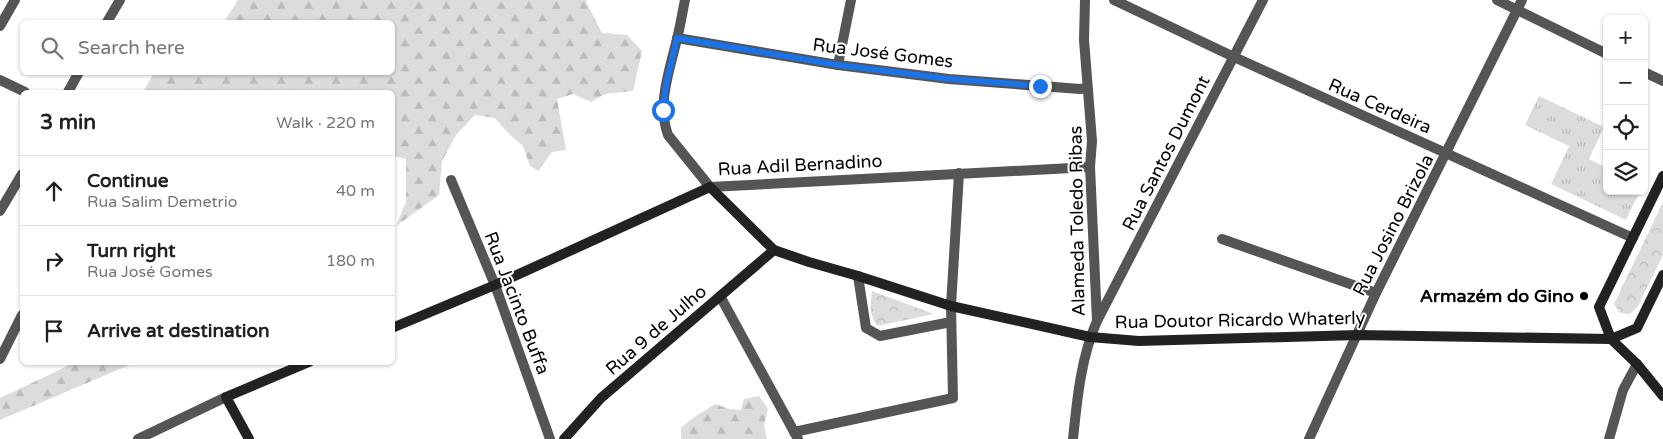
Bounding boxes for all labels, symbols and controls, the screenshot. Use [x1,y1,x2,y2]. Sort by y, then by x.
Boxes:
map controls [1603,15,1648,195]
button: + [1603,15,1648,60]
search box [20,20,395,75]
street label: Rua José Gomes [812,33,954,73]
icon: search [38,34,66,62]
text: Search here [78,37,185,59]
button: − [1603,60,1648,105]
street label: Rua Santos Dumont [1117,72,1215,234]
street label: Rua Cerdeira [1325,73,1435,139]
route end [1029,75,1052,98]
route start [652,99,675,122]
button: locate [1603,105,1648,150]
text: 3 min [40,110,96,135]
text: Walk · 220 m [276,113,375,133]
street label: Alameda Toledo Ribas [1064,126,1090,316]
street label: Rua Adil Bernadino [717,150,883,180]
button: layers [1603,150,1648,195]
street label: Rua Josino Brizola [1348,151,1438,299]
text: Continue [87,170,169,192]
icon: ahead [40,177,68,205]
text: 40 m [336,181,375,201]
text: Rua Salim Demetrio [87,192,237,212]
street label: Rua Jacinto Buffa [480,228,554,378]
text: Turn right [87,240,175,262]
icon: right [40,247,68,275]
text: 180 m [326,251,375,271]
text: Rua José Gomes [87,262,213,282]
street label: Rua 9 de Julho [601,280,711,380]
place label: Armazém do Gino [1420,285,1574,307]
marker: Armazém do Gino [1578,290,1590,302]
street label: Rua Doutor Ricardo Whaterly [1115,307,1366,333]
icon: arrive [40,317,68,345]
text: Arrive at destination [87,320,270,342]

